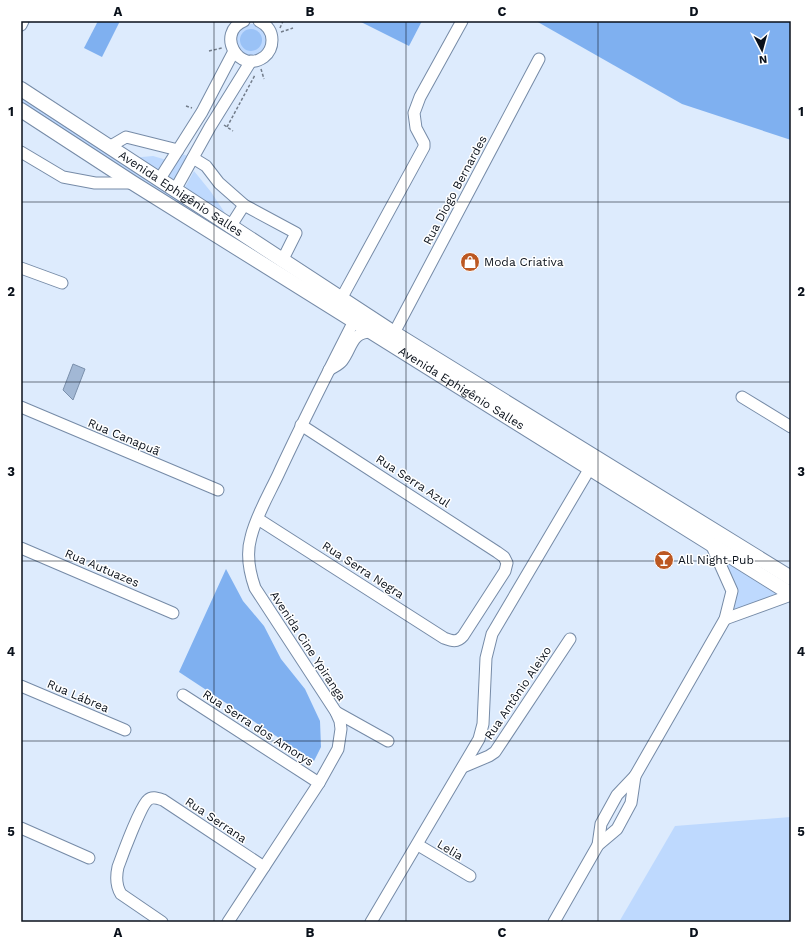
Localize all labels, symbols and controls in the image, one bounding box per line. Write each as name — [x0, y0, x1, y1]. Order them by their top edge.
text: A — [114, 4, 123, 19]
text: B — [306, 4, 315, 19]
text: C — [498, 4, 507, 19]
text: D — [689, 4, 699, 19]
north arrow — [742, 30, 782, 70]
text: N — [758, 53, 768, 66]
text: 1 — [8, 104, 14, 119]
text: 1 — [798, 104, 804, 119]
street label: Rua Diogo Bernardes — [420, 133, 490, 247]
street label: Avenida Ephigênio Salles — [116, 148, 246, 239]
shop icon: Moda Criativa — [459, 251, 481, 273]
place label: Moda Criativa — [484, 255, 564, 269]
text: 2 — [7, 284, 15, 299]
text: 2 — [797, 284, 805, 299]
street label: Avenida Ephigênio Salles — [396, 344, 527, 433]
street label: Rua Canapuã — [86, 416, 162, 459]
street label: Rua Serra Azul — [373, 452, 453, 510]
text: 3 — [7, 464, 15, 479]
text: 3 — [797, 464, 805, 479]
street label: Rua Serra Negra — [320, 538, 407, 602]
street label: Rua Autuazes — [63, 546, 141, 590]
bar icon: All Night Pub — [653, 549, 675, 571]
place label: All Night Pub — [678, 553, 754, 567]
street label: Avenida Cine Ypiranga — [267, 589, 349, 704]
text: 4 — [7, 644, 16, 659]
street label: Rua Antônio Aleixo — [482, 644, 554, 742]
text: 4 — [797, 644, 806, 659]
street label: Rua Lábrea — [45, 677, 111, 715]
street label: Rua Serra dos Amorys — [200, 687, 316, 769]
street label: Rua Serrana — [183, 794, 250, 846]
text: 5 — [7, 824, 15, 839]
text: 5 — [797, 824, 805, 839]
street label: Lelia — [435, 837, 466, 863]
text: A — [114, 925, 123, 940]
text: B — [306, 925, 315, 940]
text: C — [498, 925, 507, 940]
text: D — [689, 925, 699, 940]

